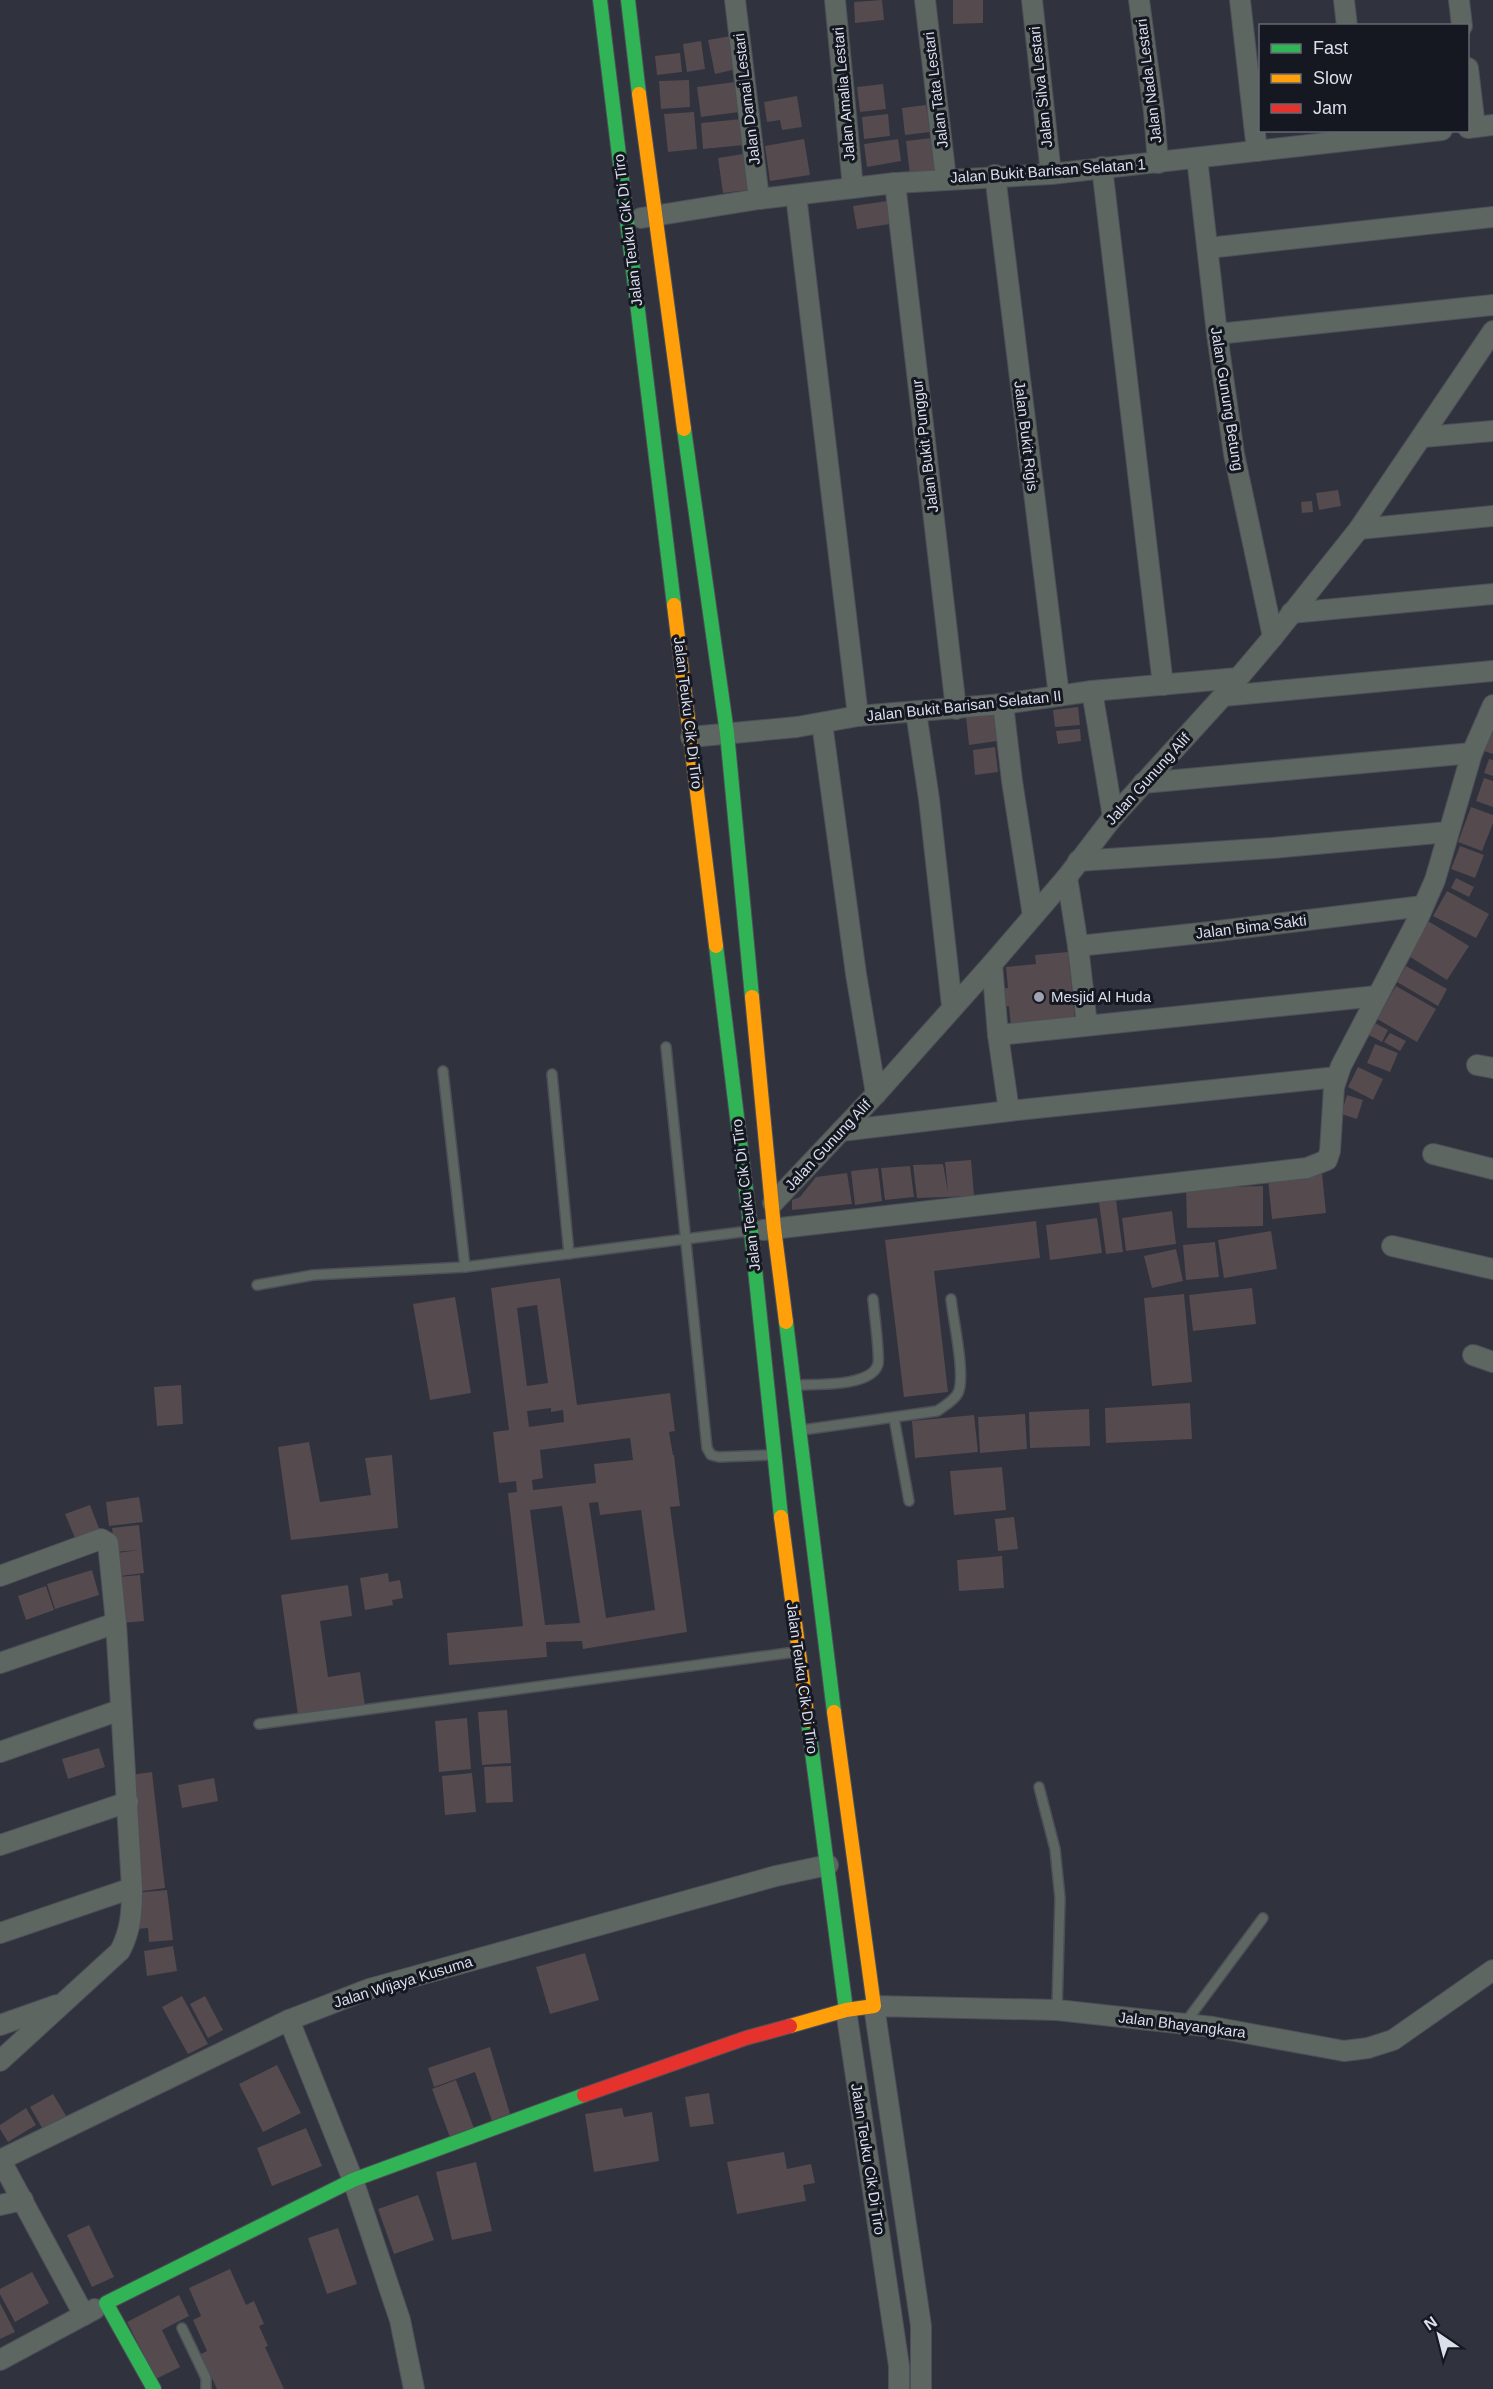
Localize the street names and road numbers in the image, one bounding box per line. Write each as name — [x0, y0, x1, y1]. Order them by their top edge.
street label: Jalan Nada Lestari — [1132, 18, 1165, 144]
street label: Jalan Amalia Lestari — [829, 26, 858, 162]
street label: Jalan Silva Lestari — [1026, 26, 1055, 148]
street label: Jalan Tata Lestari — [920, 31, 951, 149]
street label: Jalan Damai Lestari — [730, 32, 763, 166]
street label: Jalan Teuku Cik Di Tiro — [610, 153, 645, 307]
street label: Jalan Bukit Barisan Selatan 1 — [950, 155, 1146, 186]
street label: Jalan Gunung Betung — [1208, 326, 1247, 472]
street label: Jalan Bukit Punggur — [908, 378, 941, 514]
street label: Jalan Bukit Rigis — [1011, 380, 1042, 492]
street label: Jalan Teuku Cik Di Tiro — [671, 636, 706, 790]
street label: Jalan Bukit Barisan Selatan II — [866, 687, 1062, 724]
street label: Jalan Gunung Alif — [1102, 729, 1194, 828]
street label: Jalan Bima Sakti — [1194, 911, 1307, 942]
street label: Jalan Gunung Alif — [781, 1095, 875, 1193]
street label: Jalan Teuku Cik Di Tiro — [728, 1118, 763, 1272]
street label: Jalan Teuku Cik Di Tiro — [783, 1601, 822, 1755]
street label: Jalan Wijaya Kusuma — [331, 1952, 475, 2011]
street label: Jalan Bhayangkara — [1117, 2008, 1247, 2041]
street label: Jalan Teuku Cik Di Tiro — [848, 2082, 889, 2236]

